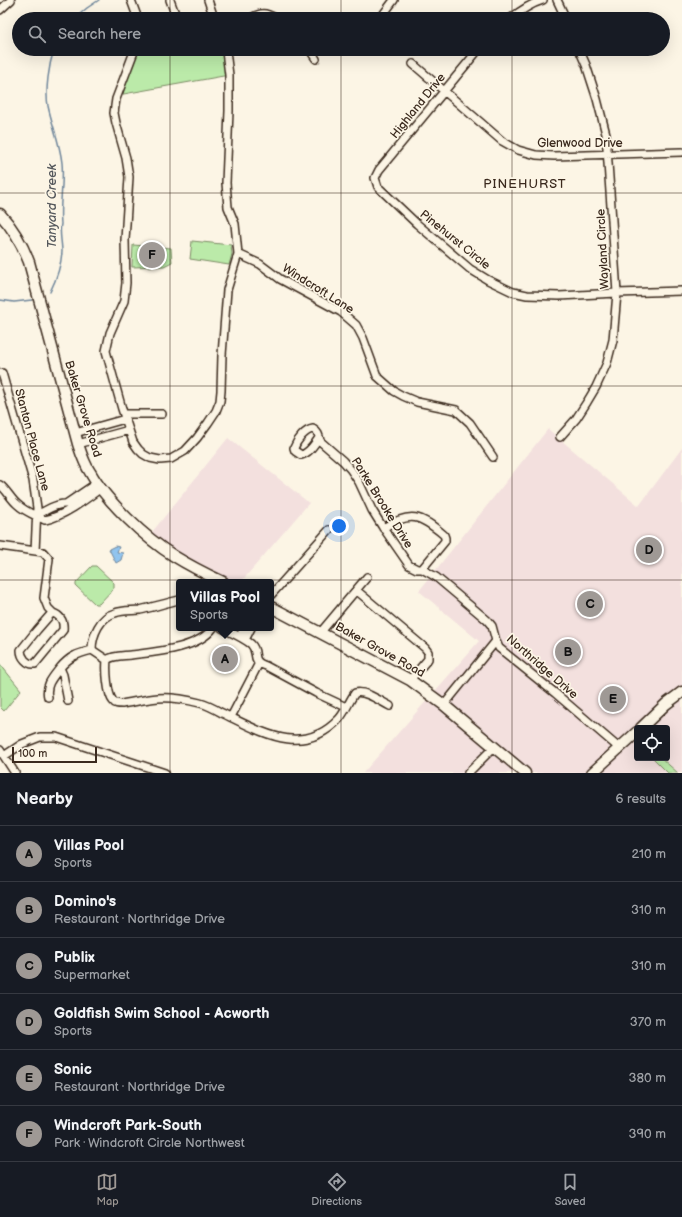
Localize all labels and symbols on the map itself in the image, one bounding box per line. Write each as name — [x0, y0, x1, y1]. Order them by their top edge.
street label: Highland Drive — [387, 70, 449, 142]
street label: Glenwood Drive — [537, 136, 623, 151]
water label: Tanyard Creek — [44, 163, 60, 248]
district label: PINEHURST — [483, 176, 567, 192]
street label: Pinehurst Circle — [417, 207, 493, 273]
street label: Wayland Circle — [593, 209, 613, 289]
pin: F — [139, 240, 165, 270]
street label: Windcroft Lane — [279, 261, 357, 317]
street label: Baker Grove Road — [61, 359, 105, 459]
street label: Stanton Place Lane — [11, 387, 53, 493]
street label: Parke Brooke Drive — [348, 455, 416, 551]
your location — [329, 516, 349, 536]
pin: D — [636, 535, 662, 565]
pin: C — [577, 589, 603, 619]
street label: Baker Grove Road — [333, 619, 428, 681]
street label: Northridge Drive — [503, 632, 581, 702]
pin: B — [555, 637, 581, 667]
pin: A — [212, 644, 238, 674]
pin: E — [600, 684, 626, 714]
scale bar — [12, 745, 97, 764]

